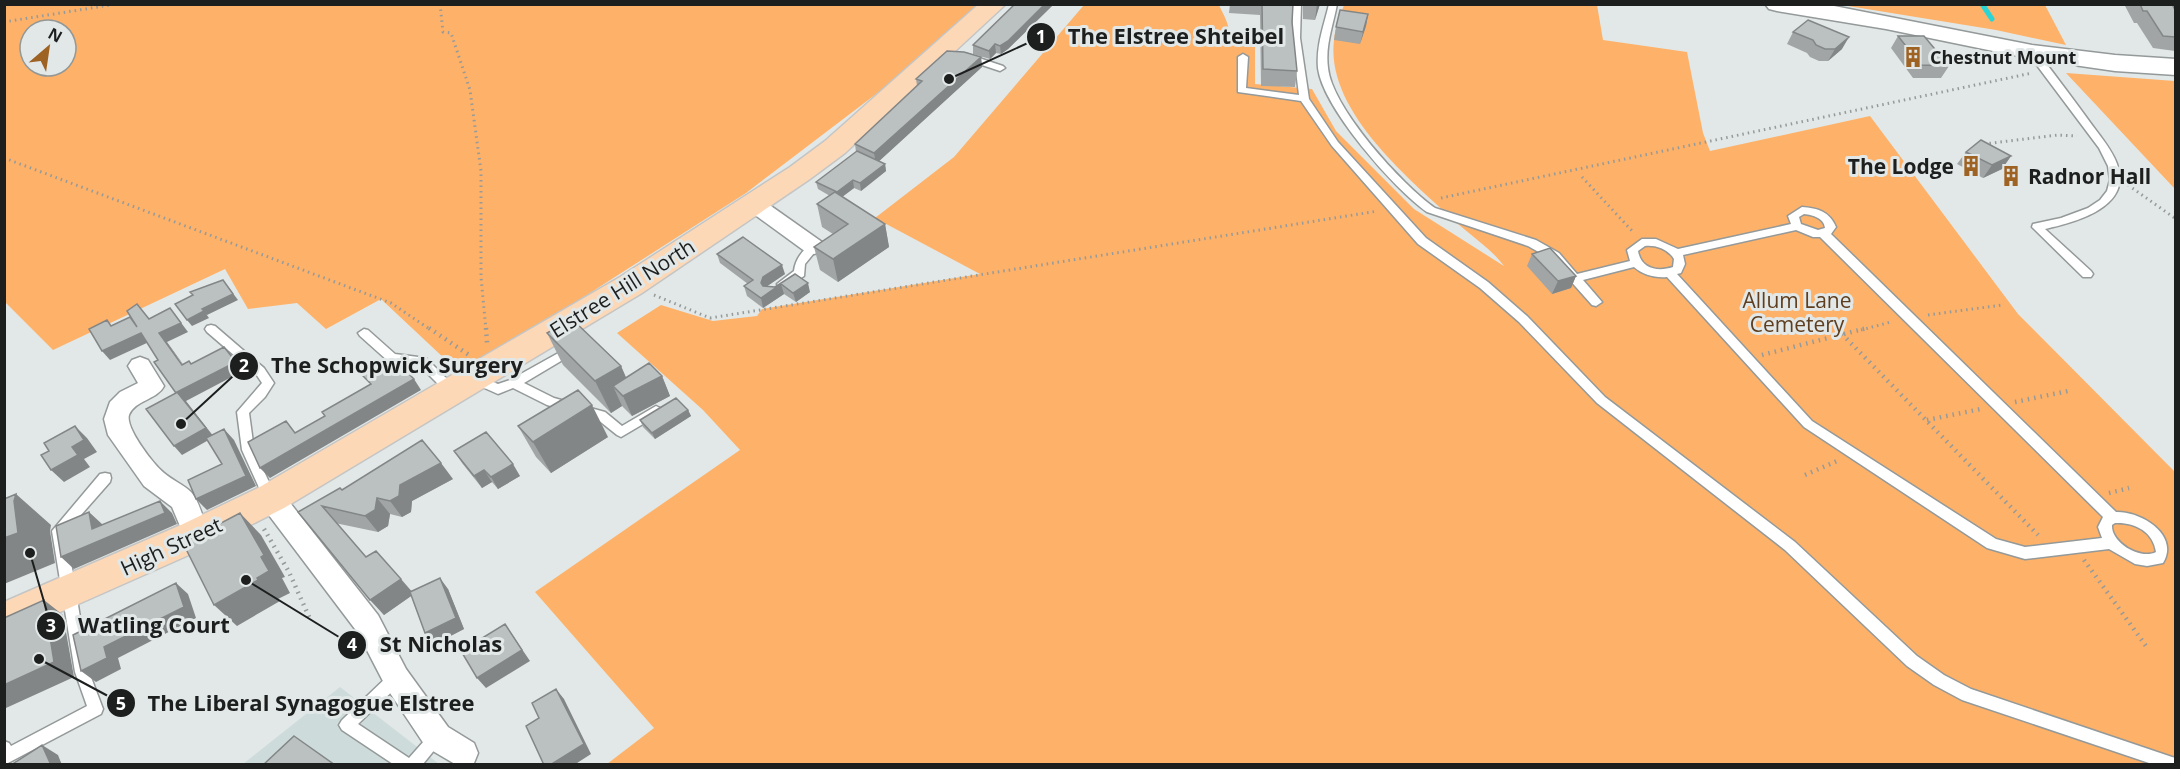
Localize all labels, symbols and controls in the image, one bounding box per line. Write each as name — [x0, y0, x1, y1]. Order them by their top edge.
callout: The Elstree Shteibel — [1026, 17, 1296, 57]
north arrow — [18, 18, 78, 78]
text: The Elstree Shteibel — [1068, 20, 1284, 50]
text: N — [44, 22, 66, 48]
text: 1 — [1036, 24, 1046, 48]
building icon: Chestnut Mount — [1901, 45, 1925, 69]
place label: Chestnut Mount — [1930, 45, 2077, 69]
place label: The Lodge — [1848, 152, 1954, 180]
building icon: The Lodge — [1959, 154, 1983, 178]
place label: Radnor Hall — [2028, 162, 2151, 190]
building icon: Radnor Hall — [1999, 164, 2023, 188]
street label: Elstree Hill North — [544, 232, 700, 344]
park label: Allum Lane Cemetery — [1743, 286, 1851, 338]
callout: The Schopwick Surgery — [229, 346, 535, 386]
text: The Schopwick Surgery — [271, 349, 524, 379]
text: 2 — [239, 353, 249, 377]
street label: High Street — [116, 510, 226, 582]
callout: Watling Court — [36, 606, 242, 646]
text: Watling Court — [78, 609, 230, 639]
text: 3 — [46, 613, 56, 637]
callout: St Nicholas — [337, 625, 514, 665]
text: St Nicholas — [380, 628, 502, 658]
text: 4 — [347, 632, 357, 656]
callout: The Liberal Synagogue Elstree — [106, 683, 487, 723]
text: The Liberal Synagogue Elstree — [147, 687, 475, 717]
text: 5 — [116, 691, 126, 715]

